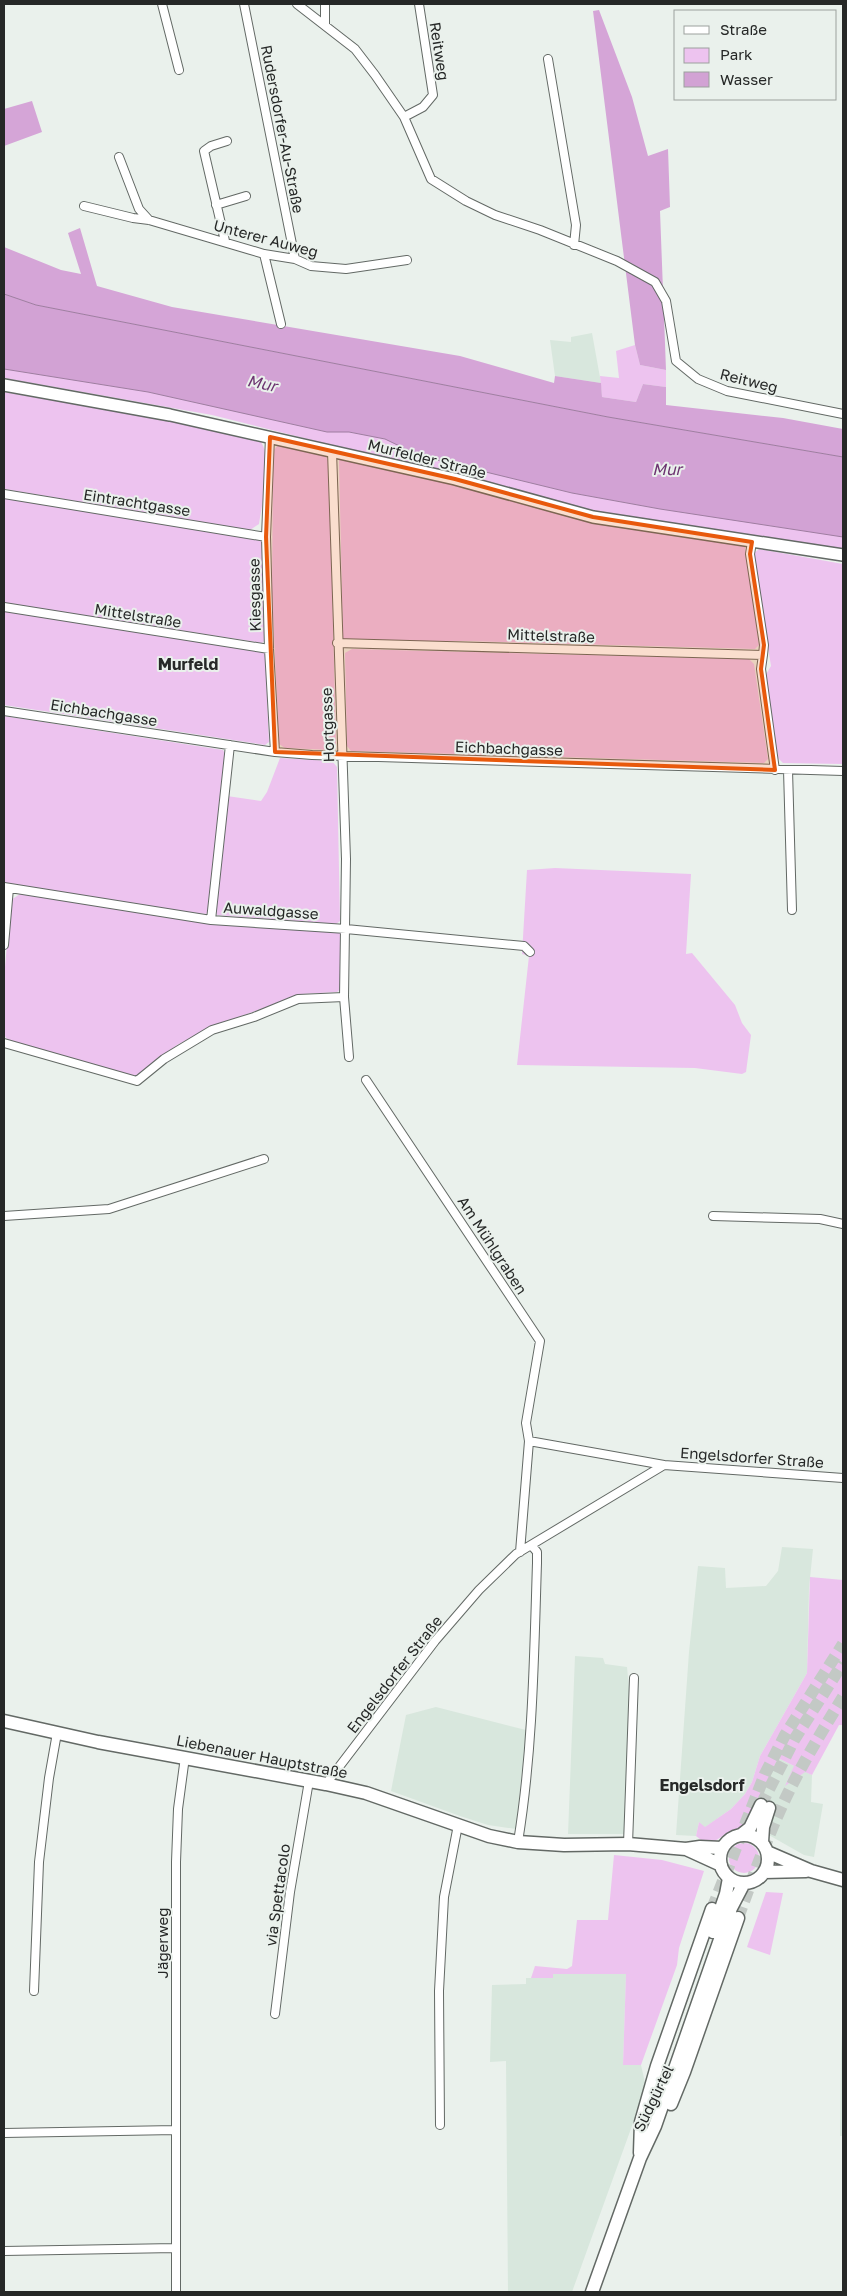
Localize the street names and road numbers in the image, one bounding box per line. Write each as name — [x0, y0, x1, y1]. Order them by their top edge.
street label: Reitweg — [427, 21, 453, 81]
street label: Rudersdorfer-Au-Straße — [258, 43, 308, 215]
street label: Unterer Auweg — [212, 215, 320, 261]
street label: Reitweg — [718, 364, 780, 396]
street label: Murfelder Straße — [366, 435, 488, 481]
street label: Eintrachtgasse — [82, 485, 192, 519]
street label: Kiesgasse — [244, 558, 264, 632]
street label: Mittelstraße — [93, 599, 183, 631]
street label: Mittelstraße — [507, 624, 595, 646]
street label: Hortgasse — [317, 687, 337, 763]
street label: Eichbachgasse — [49, 695, 159, 729]
street label: Eichbachgasse — [455, 737, 564, 759]
street label: Auwaldgasse — [223, 898, 319, 922]
street label: Am Mühlgraben — [455, 1193, 531, 1297]
street label: Engelsdorfer Straße — [680, 1443, 825, 1471]
street label: Engelsdorfer Straße — [343, 1612, 446, 1736]
street label: Liebenauer Hauptstraße — [175, 1731, 349, 1781]
street label: via Spettacolo — [261, 1843, 293, 1947]
street label: Jägerweg — [153, 1908, 171, 1978]
street label: Südgürtel — [629, 2062, 677, 2134]

